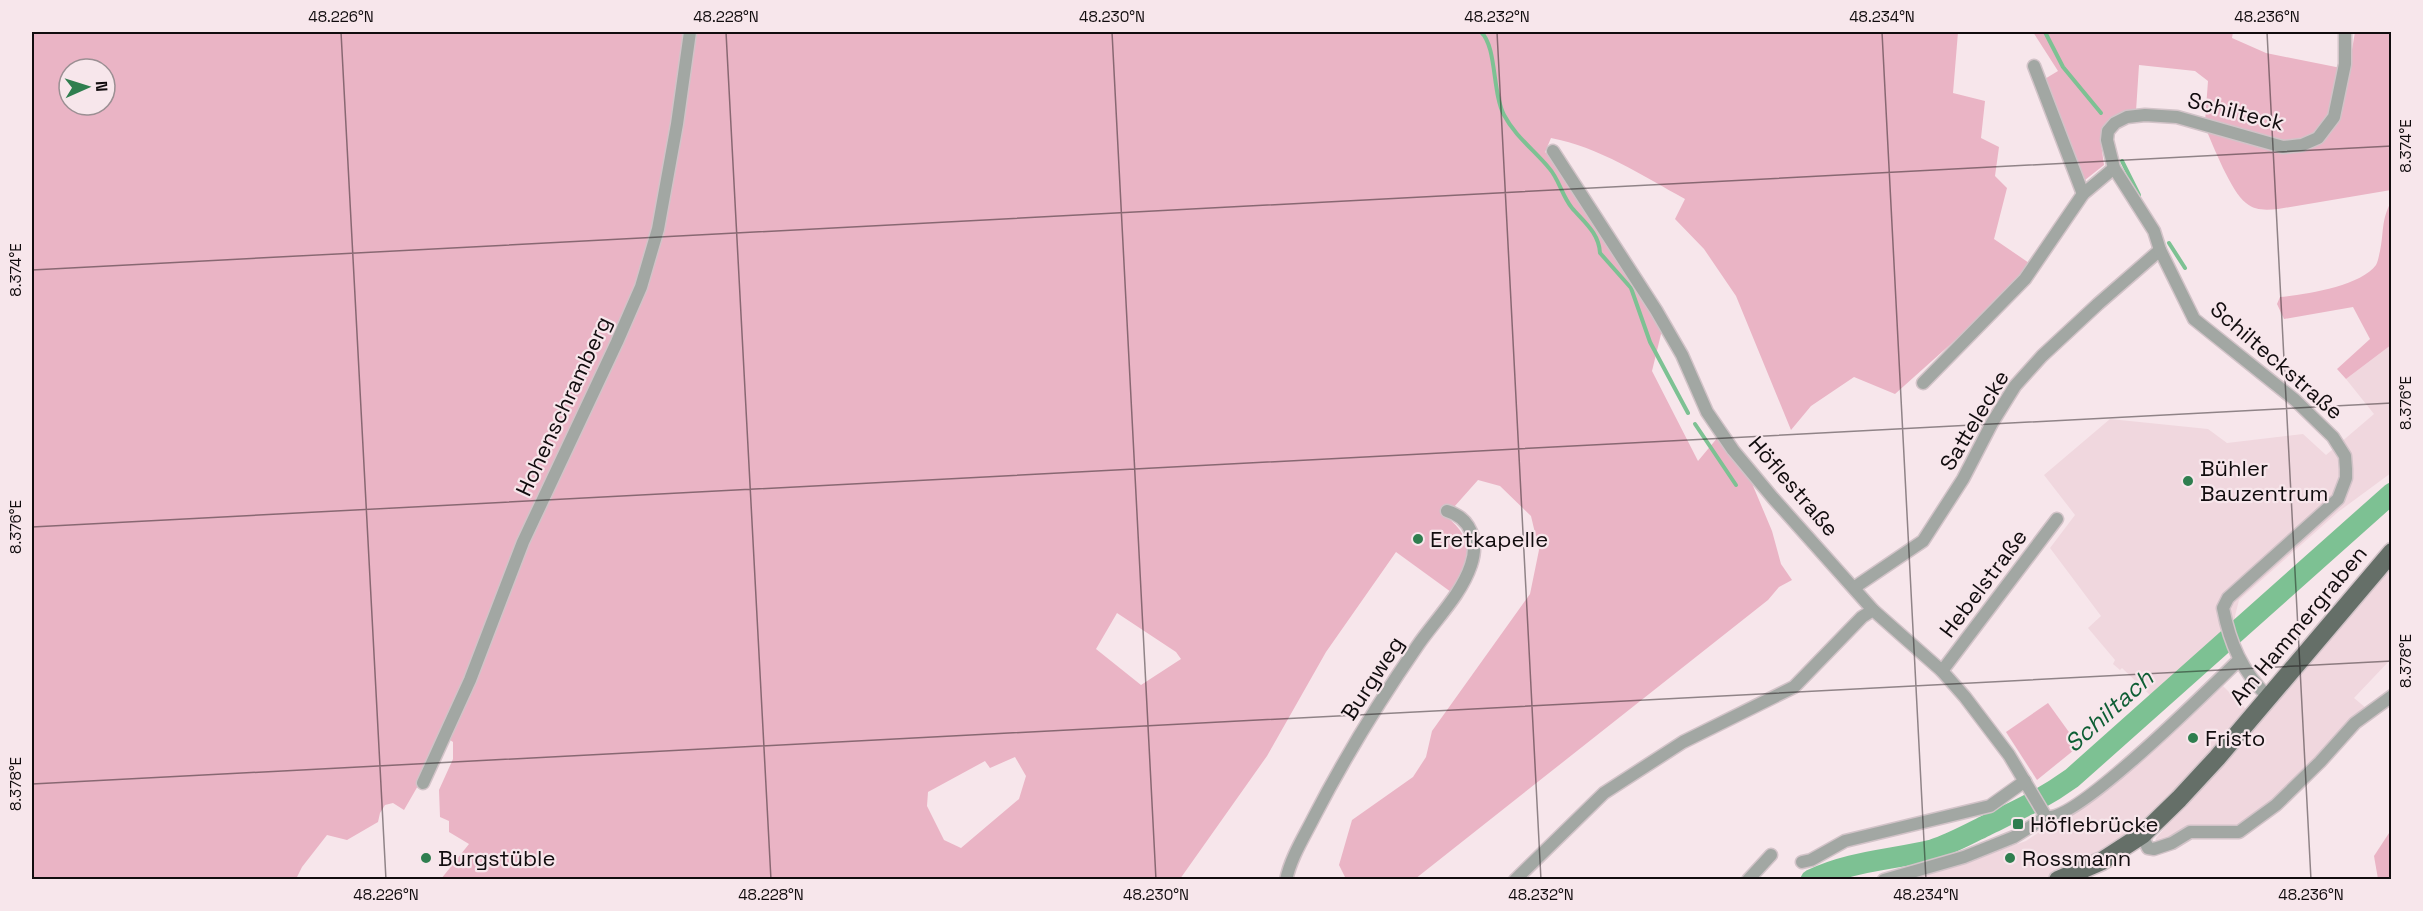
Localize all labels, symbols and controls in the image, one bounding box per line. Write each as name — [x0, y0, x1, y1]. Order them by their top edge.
text: 48.226°N — [308, 7, 374, 26]
text: 48.228°N — [693, 7, 759, 26]
text: 48.230°N — [1079, 7, 1145, 26]
text: 48.232°N — [1464, 7, 1530, 26]
text: 48.234°N — [1849, 7, 1915, 26]
text: 48.236°N — [2234, 7, 2300, 26]
north arrow — [57, 57, 117, 117]
text: N — [91, 80, 112, 92]
street label: Schilteck — [2185, 85, 2287, 137]
text: 8.374°E — [2396, 119, 2415, 173]
text: 8.374°E — [6, 243, 25, 297]
street label: Schilteckstraße — [2205, 295, 2349, 425]
street label: Hohenschramberg — [509, 312, 617, 500]
street label: Sattelecke — [1933, 365, 2015, 475]
text: 8.376°E — [2396, 376, 2415, 430]
street label: Höflestraße — [1743, 430, 1845, 542]
place label: Bühler Bauzentrum — [2200, 454, 2328, 507]
marker: Bühler Bauzentrum — [2181, 474, 2195, 488]
text: 8.376°E — [6, 500, 25, 554]
street label: Hebelstraße — [1933, 523, 2033, 643]
place label: Eretkapelle — [1430, 525, 1548, 553]
marker: Eretkapelle — [1411, 532, 1425, 546]
street label: Am Hammergraben — [2223, 540, 2373, 710]
street label: Burgweg — [1334, 631, 1410, 725]
text: 8.378°E — [2396, 634, 2415, 688]
water label: Schiltach — [2058, 662, 2161, 759]
place label: Fristo — [2205, 724, 2265, 752]
marker: Fristo — [2186, 731, 2200, 745]
text: 8.378°E — [6, 757, 25, 811]
place label: Höflebrücke — [2030, 810, 2159, 838]
marker: Höflebrücke — [2011, 817, 2025, 831]
place label: Burgstüble — [438, 844, 556, 872]
place label: Rossmann — [2022, 844, 2131, 872]
marker: Burgstüble — [419, 851, 433, 865]
marker: Rossmann — [2003, 851, 2017, 865]
text: 48.226°N — [353, 885, 419, 904]
text: 48.228°N — [738, 885, 804, 904]
text: 48.230°N — [1123, 885, 1189, 904]
text: 48.232°N — [1508, 885, 1574, 904]
text: 48.234°N — [1893, 885, 1959, 904]
text: 48.236°N — [2278, 885, 2344, 904]

